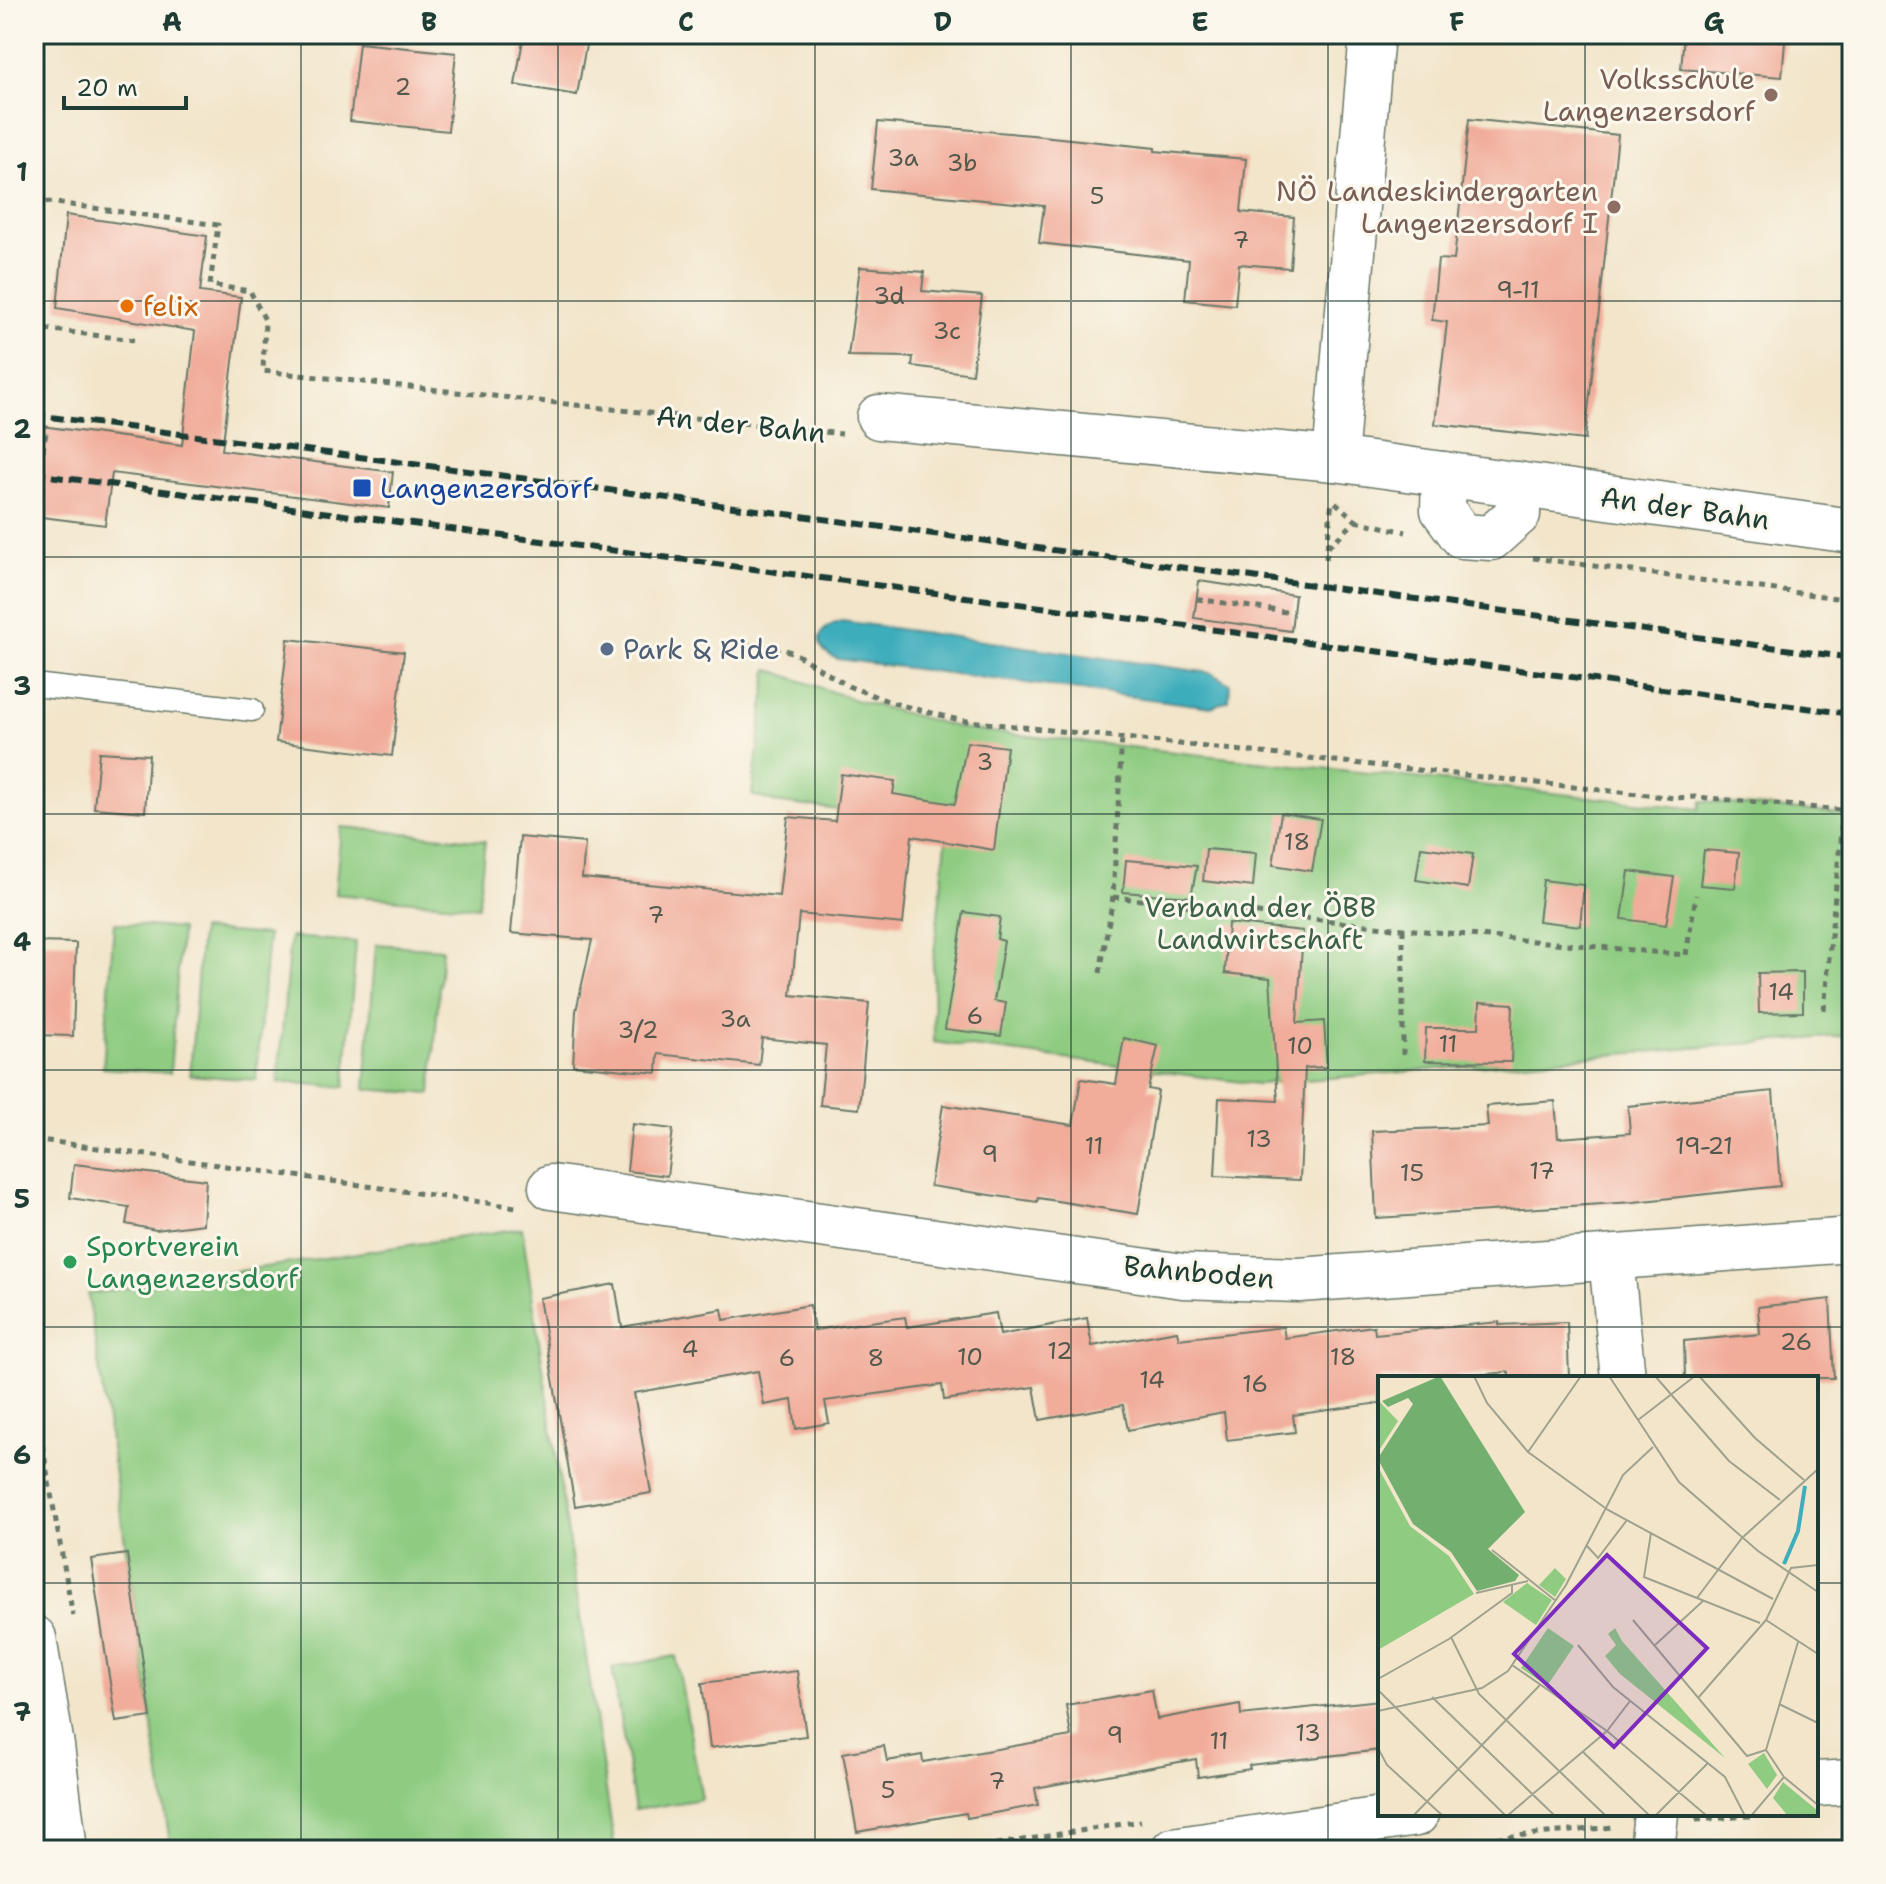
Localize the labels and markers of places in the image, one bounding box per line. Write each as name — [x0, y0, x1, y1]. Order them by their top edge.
place label: Volksschule Langenzersdorf — [1543, 60, 1756, 130]
marker: Volksschule Langenzersdorf — [1762, 86, 1780, 104]
place label: NÖ Landeskindergarten Langenzersdorf I — [1276, 172, 1598, 242]
marker: NÖ Landeskindergarten Langenzersdorf I — [1605, 198, 1623, 216]
place label: felix — [143, 287, 198, 325]
marker: felix — [118, 297, 136, 315]
place label: Langenzersdorf — [380, 469, 593, 507]
marker: Langenzersdorf — [351, 477, 373, 499]
place label: Park & Ride — [623, 630, 780, 668]
marker: Park & Ride — [598, 640, 616, 658]
place label: Sportverein Langenzersdorf — [86, 1227, 299, 1297]
marker: Sportverein Langenzersdorf — [61, 1253, 79, 1271]

